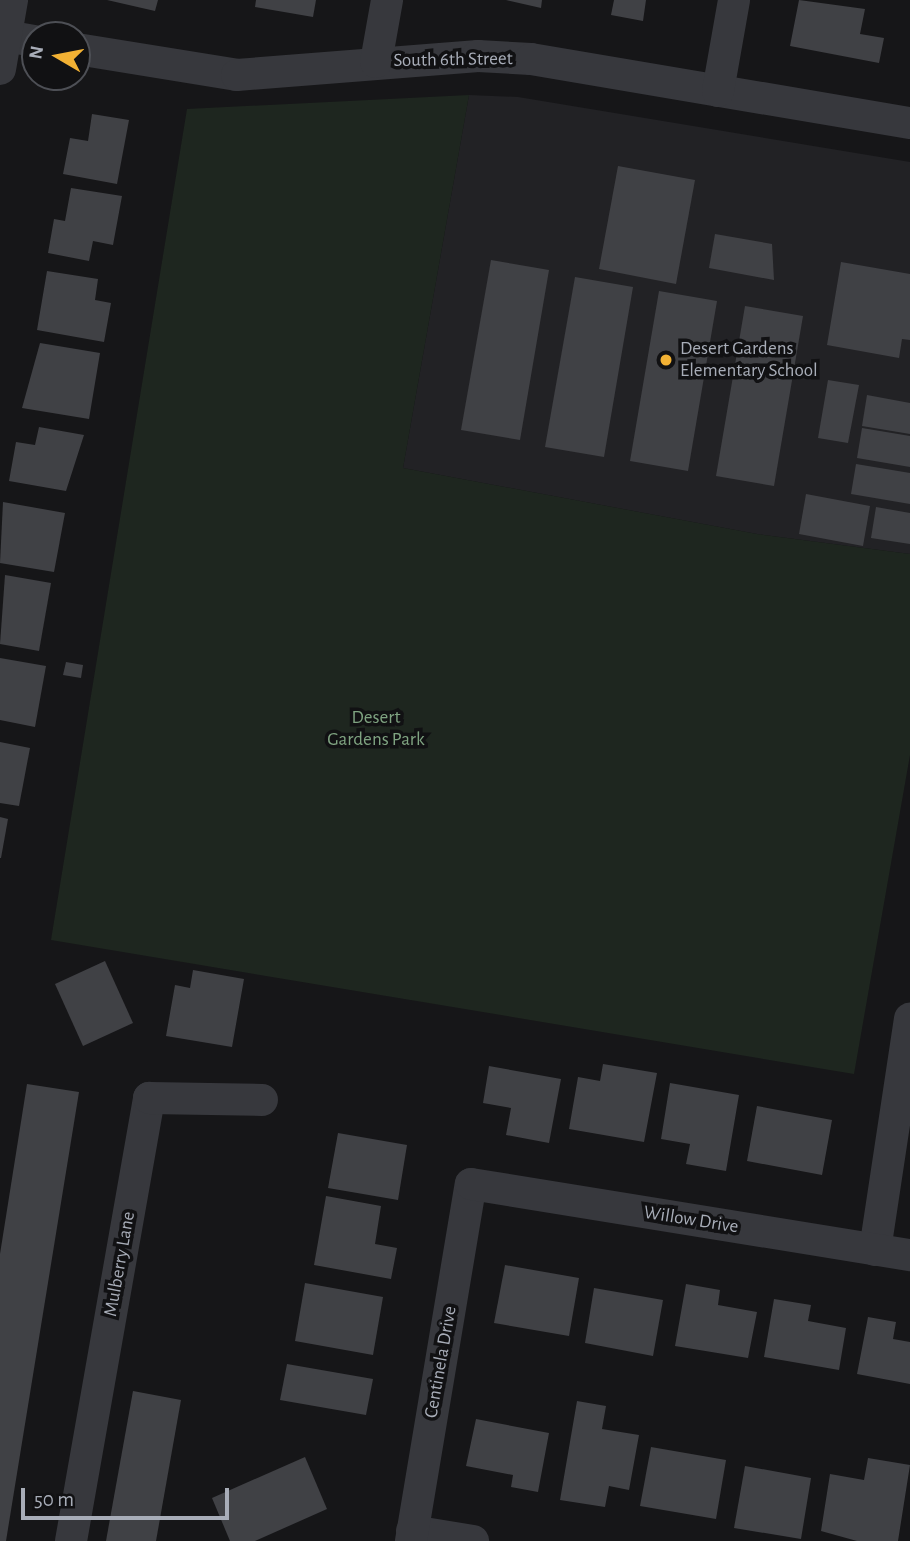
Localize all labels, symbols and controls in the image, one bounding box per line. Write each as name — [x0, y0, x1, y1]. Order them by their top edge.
north arrow — [21, 21, 91, 91]
text: N — [26, 44, 47, 61]
street label: South 6th Street — [393, 48, 513, 72]
place label: Desert Gardens Elementary School — [680, 338, 818, 382]
marker: Desert Gardens Elementary School — [658, 352, 674, 368]
park label: Desert Gardens Park — [327, 707, 425, 751]
street label: Willow Drive — [642, 1201, 740, 1239]
street label: Mulberry Lane — [100, 1210, 140, 1318]
street label: Centinela Drive — [420, 1304, 462, 1420]
scale bar — [24, 1474, 233, 1518]
text: 50 m — [34, 1489, 74, 1510]

